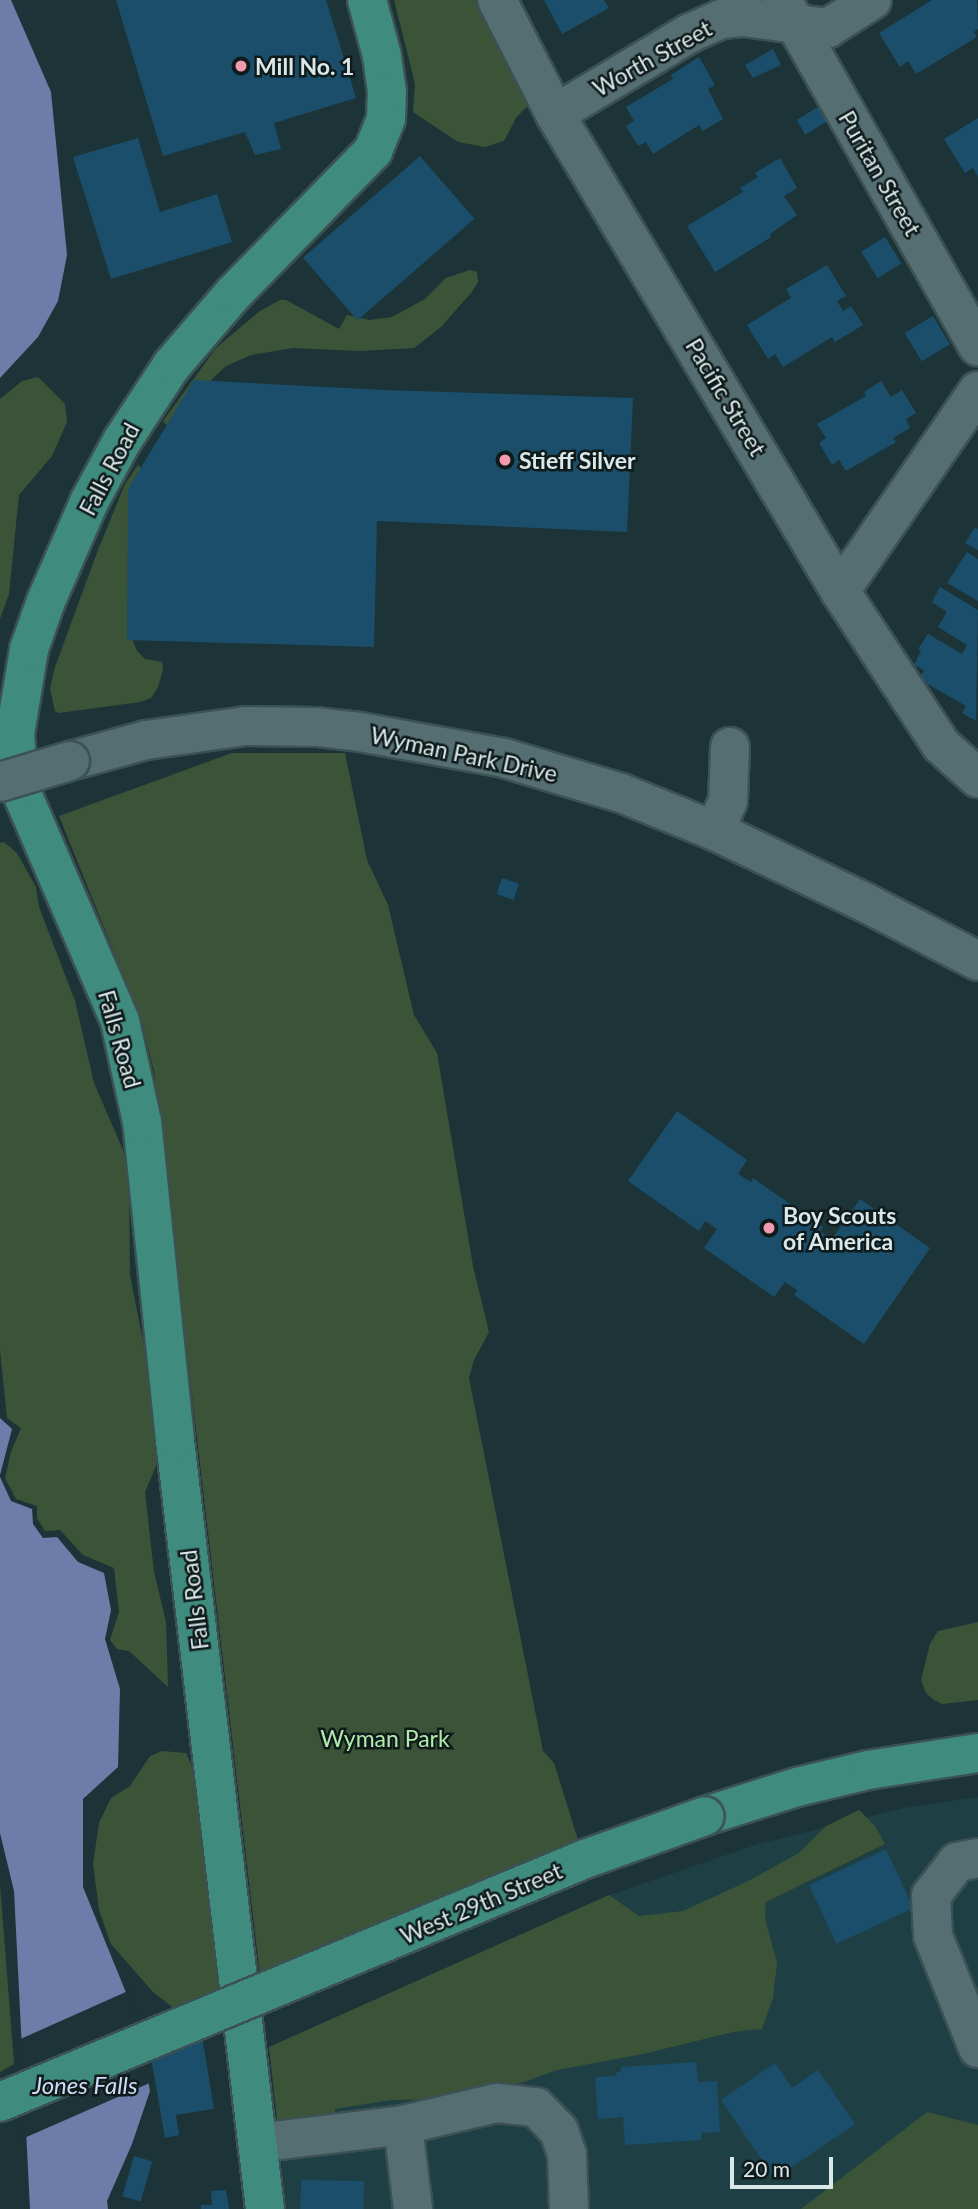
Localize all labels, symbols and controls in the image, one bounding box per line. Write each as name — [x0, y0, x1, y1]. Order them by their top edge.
street label: Worth Street — [588, 14, 716, 102]
place label: Mill No. 1 — [255, 52, 354, 80]
marker: Mill No. 1 — [233, 58, 249, 74]
street label: Puritan Street — [833, 106, 927, 240]
street label: Pacific Street — [680, 333, 772, 461]
street label: Falls Road — [73, 418, 145, 520]
place label: Stieff Silver — [519, 446, 636, 474]
marker: Stieff Silver — [497, 452, 513, 468]
street label: Wyman Park Drive — [368, 721, 560, 787]
street label: Falls Road — [93, 987, 147, 1091]
place label: Boy Scouts of America — [783, 1201, 897, 1255]
marker: Boy Scouts of America — [761, 1220, 777, 1236]
street label: Falls Road — [174, 1548, 214, 1652]
park label: Wyman Park — [320, 1724, 450, 1752]
street label: West 29th Street — [396, 1857, 566, 1949]
water label: Jones Falls — [32, 2071, 138, 2099]
scale bar — [733, 2142, 836, 2186]
text: 20 m — [743, 2156, 790, 2181]

